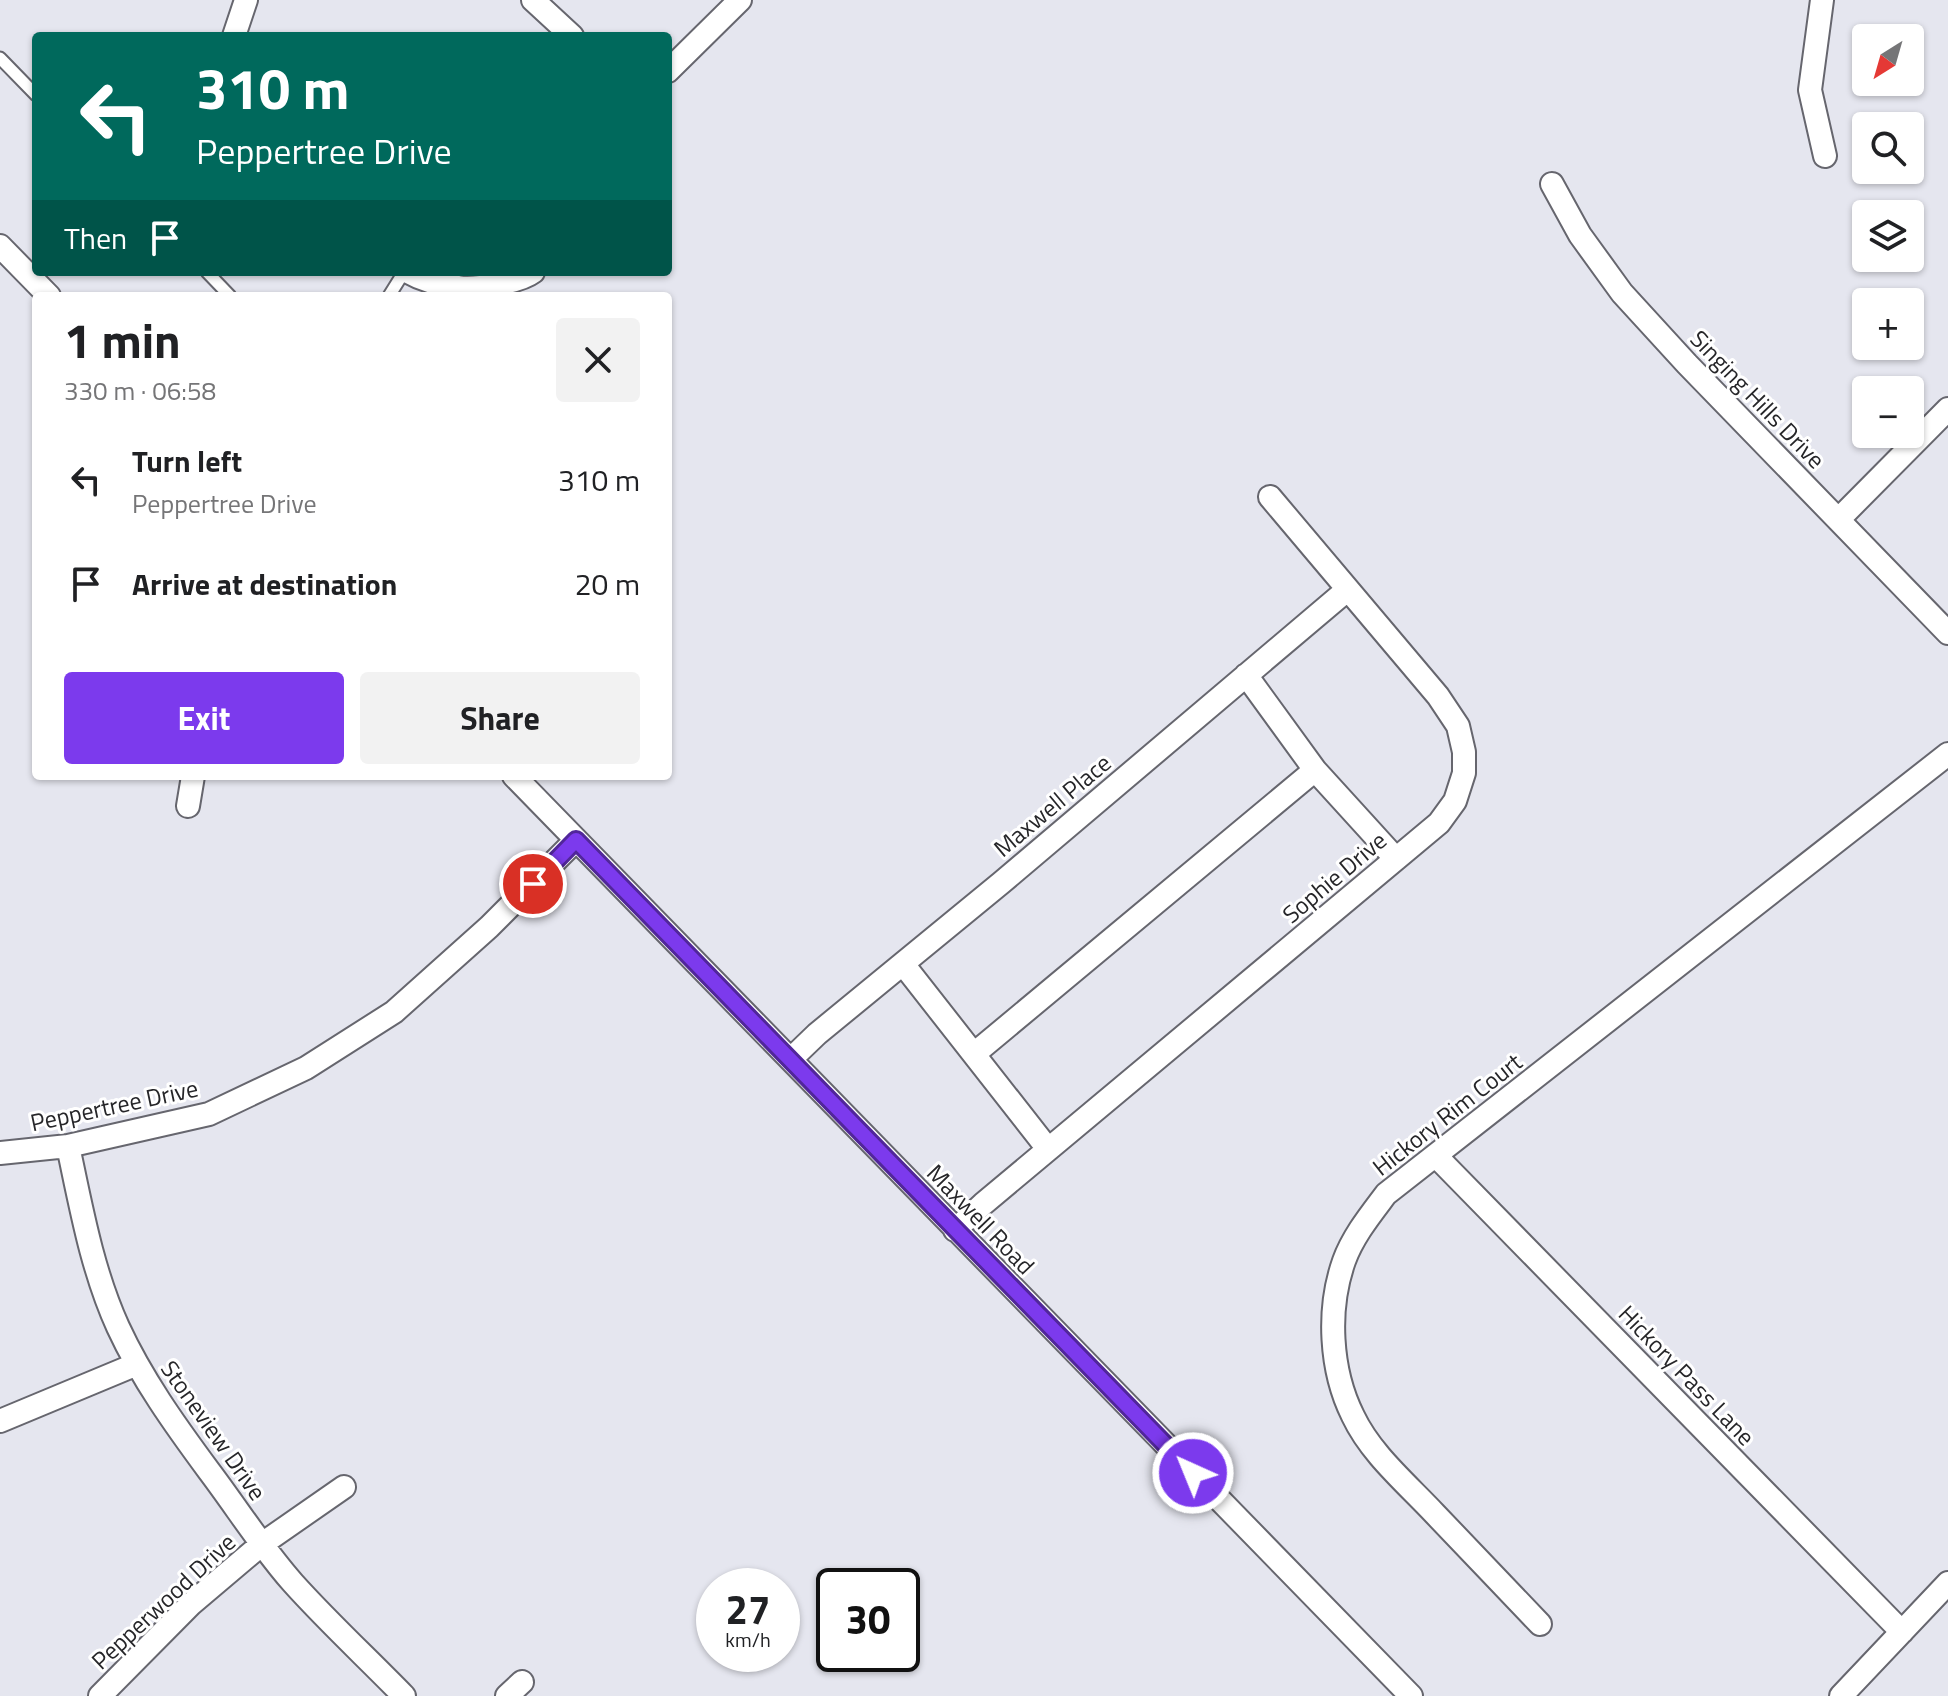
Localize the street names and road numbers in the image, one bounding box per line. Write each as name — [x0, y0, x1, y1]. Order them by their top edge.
street label: Singing Hills Drive — [1682, 321, 1834, 477]
street label: Maxwell Place — [985, 745, 1119, 865]
street label: Sophie Drive — [1274, 823, 1394, 931]
street label: Hickory Rim Court — [1364, 1044, 1530, 1184]
street label: Peppertree Drive — [27, 1070, 201, 1140]
street label: Maxwell Road — [919, 1156, 1043, 1282]
street label: Hickory Pass Lane — [1610, 1297, 1764, 1453]
street label: Stoneview Drive — [152, 1353, 276, 1507]
street label: Pepperwood Drive — [83, 1524, 243, 1678]

